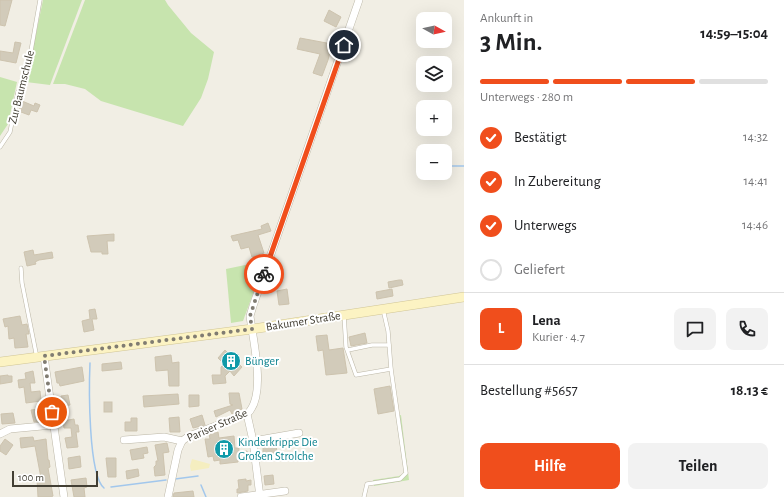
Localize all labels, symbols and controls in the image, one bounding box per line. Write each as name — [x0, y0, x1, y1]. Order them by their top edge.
north arrow — [416, 12, 452, 48]
map controls — [416, 12, 452, 180]
text: Ankunft in — [480, 12, 533, 25]
text: 14:59–15:04 — [700, 26, 768, 41]
pin — [327, 28, 361, 62]
text: 3 Min. — [480, 29, 542, 55]
icon: home — [333, 34, 355, 56]
street label: Zur Baumschule — [6, 49, 36, 125]
button: layers — [416, 56, 452, 92]
text: Unterwegs · 280 m — [480, 91, 573, 104]
button: + — [416, 100, 452, 136]
icon: check — [480, 127, 502, 149]
text: Bestätigt — [514, 130, 567, 145]
text: 14:32 — [743, 131, 768, 144]
button: − — [416, 144, 452, 180]
icon: check — [480, 171, 502, 193]
text: In Zubereitung — [514, 174, 601, 189]
text: 14:41 — [744, 175, 768, 188]
icon: check — [480, 215, 502, 237]
text: Unterwegs — [514, 218, 577, 233]
text: 14:46 — [742, 219, 768, 232]
courier — [244, 254, 284, 294]
text: Geliefert — [514, 262, 565, 277]
icon: bike — [253, 263, 275, 285]
button: chat — [674, 308, 716, 350]
button: phone — [726, 308, 768, 350]
street label: Bakumer Straße — [265, 309, 341, 333]
text: Lena — [532, 313, 561, 328]
text: L — [498, 321, 504, 336]
text: Kurier · 4.7 — [532, 331, 585, 344]
building icon: Bünger — [220, 350, 242, 372]
place label: Bünger — [245, 355, 279, 367]
text: Bestellung #5657 — [480, 383, 578, 398]
text: 18.13 € — [731, 383, 768, 398]
pin — [35, 395, 69, 429]
icon: bag — [41, 401, 63, 423]
street label: Pariser Straße — [185, 406, 249, 444]
place label: Kinderkrippe Die Großen Strolche — [238, 436, 317, 462]
building icon: Kinderkrippe Die Großen Strolche — [213, 438, 235, 460]
button: Hilfe — [480, 443, 620, 489]
button: Teilen — [628, 443, 768, 489]
scale bar — [12, 469, 98, 488]
text: 100 m — [18, 472, 44, 483]

